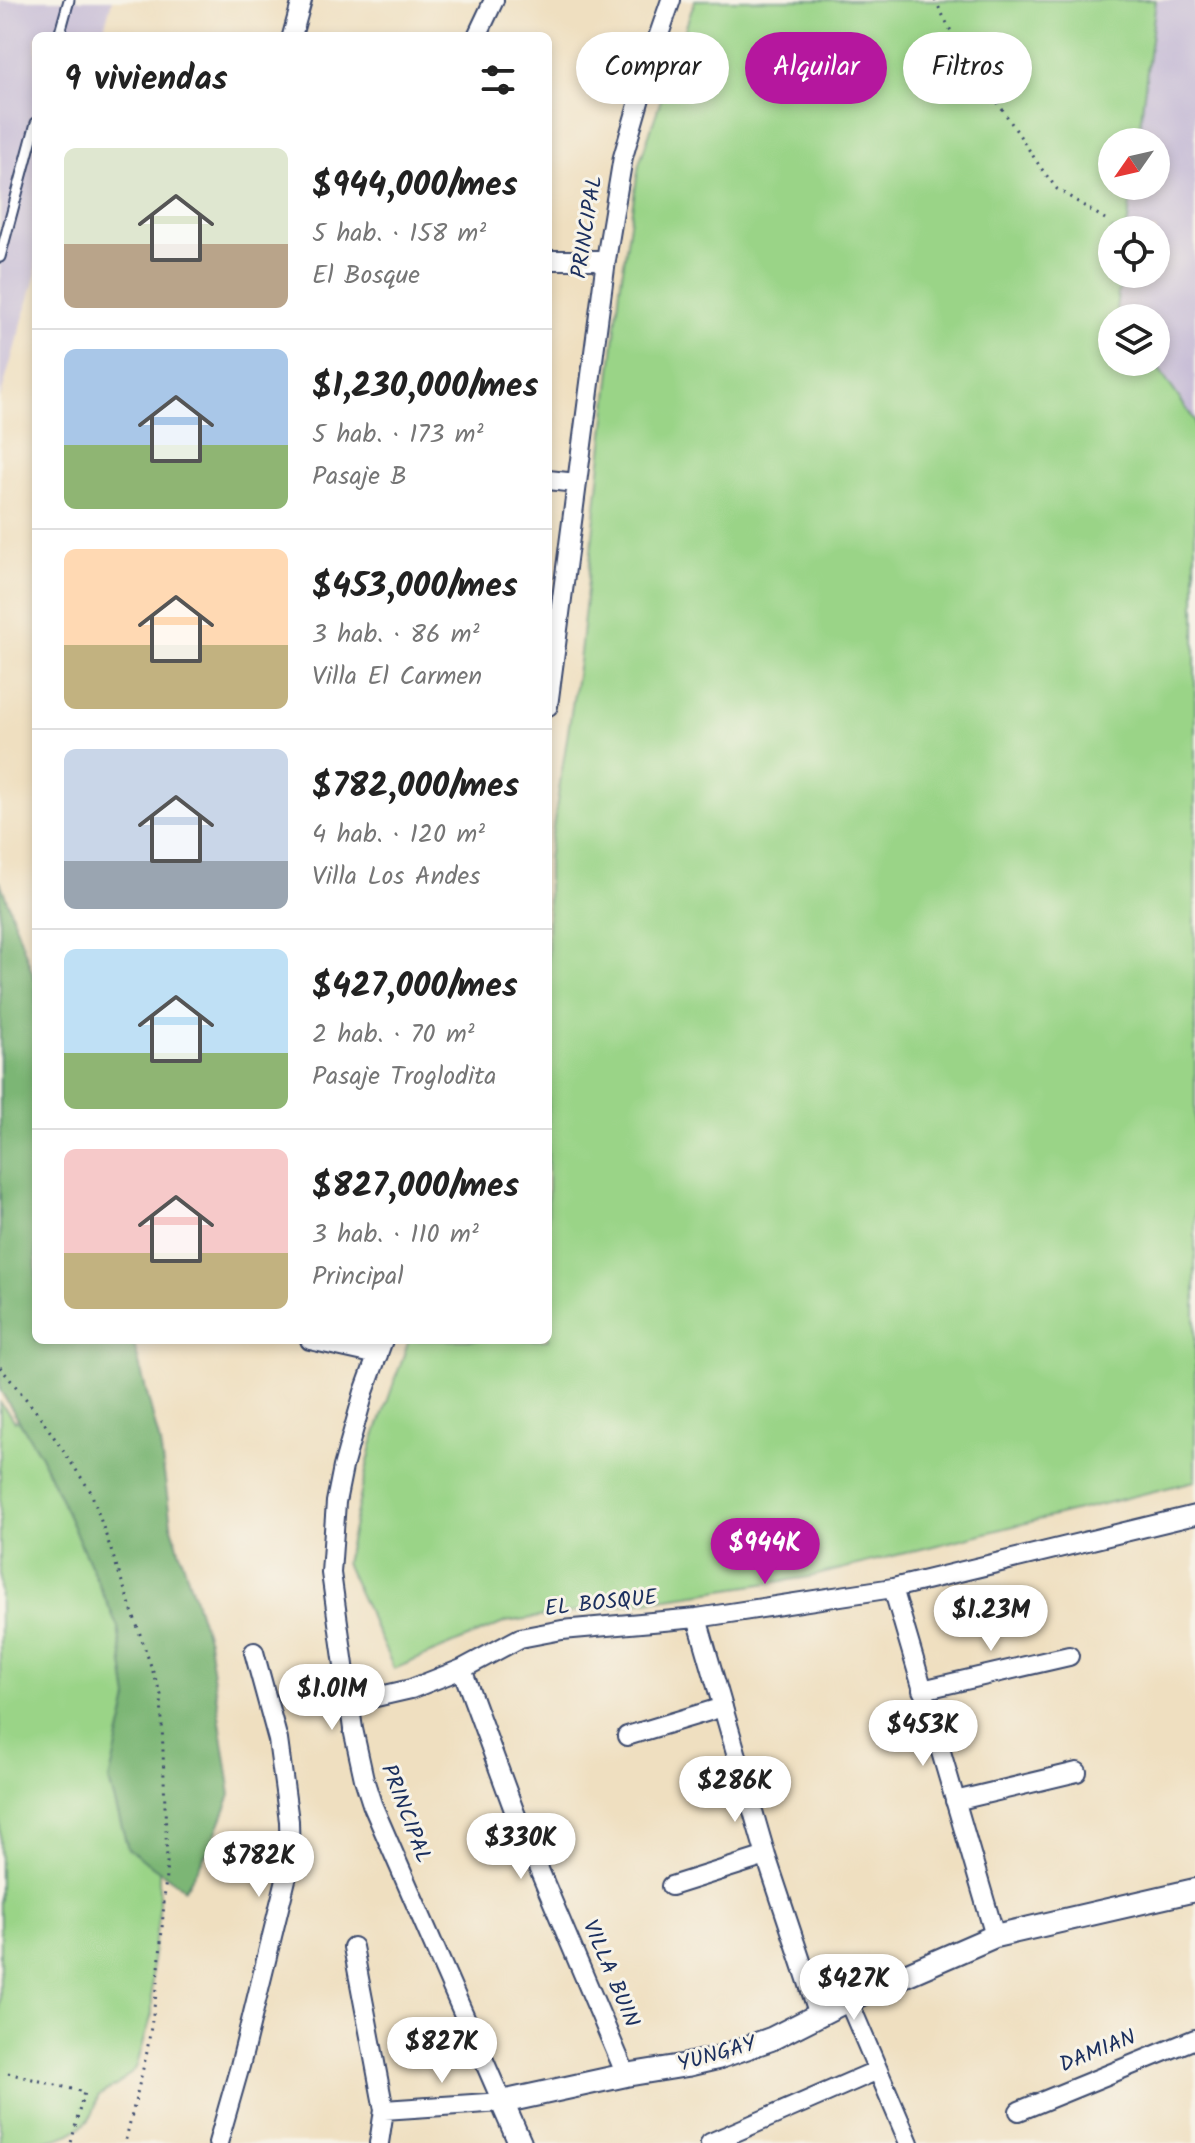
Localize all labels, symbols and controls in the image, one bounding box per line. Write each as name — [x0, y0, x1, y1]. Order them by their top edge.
chip: Comprar — [576, 32, 729, 104]
chip: Alquilar — [745, 32, 887, 104]
chip: Filtros — [903, 32, 1032, 104]
text: 9 viviendas — [64, 53, 228, 107]
icon: filters — [476, 58, 520, 102]
north arrow — [1098, 128, 1170, 200]
map controls — [1098, 128, 1170, 376]
text: $944,000/mes — [312, 159, 518, 213]
street label: PRINCIPAL — [563, 173, 613, 281]
icon: home — [128, 180, 224, 276]
text: 5 hab. · 158 m² — [312, 213, 486, 255]
button: locate — [1098, 216, 1170, 288]
text: El Bosque — [312, 255, 420, 297]
button: layers — [1098, 304, 1170, 376]
text: $1,230,000/mes — [312, 360, 538, 414]
icon: home — [128, 381, 224, 477]
text: 5 hab. · 173 m² — [312, 414, 483, 456]
text: Pasaje B — [312, 456, 407, 498]
text: $453,000/mes — [312, 560, 518, 614]
icon: home — [128, 581, 224, 677]
text: 3 hab. · 86 m² — [312, 614, 479, 656]
text: Villa El Carmen — [312, 656, 482, 698]
text: $782,000/mes — [312, 760, 519, 814]
icon: home — [128, 781, 224, 877]
text: 4 hab. · 120 m² — [312, 814, 485, 856]
text: Villa Los Andes — [312, 856, 480, 898]
text: $427,000/mes — [312, 960, 518, 1014]
icon: home — [128, 981, 224, 1077]
text: 2 hab. · 70 m² — [312, 1014, 475, 1056]
text: Pasaje Troglodita — [312, 1056, 497, 1098]
text: $827,000/mes — [312, 1160, 519, 1214]
icon: home — [128, 1181, 224, 1277]
text: 3 hab. · 110 m² — [312, 1214, 479, 1256]
text: Principal — [312, 1256, 404, 1298]
pin: $944K — [709, 1518, 821, 1586]
text: $944K — [729, 1523, 801, 1565]
street label: EL BOSQUE — [543, 1581, 660, 1627]
pin: $1.23M — [926, 1585, 1056, 1653]
text: $1.23M — [952, 1590, 1030, 1632]
pin: $1.01M — [267, 1664, 397, 1732]
text: $1.01M — [297, 1669, 367, 1711]
pin: $453K — [867, 1700, 979, 1768]
text: $453K — [887, 1705, 959, 1747]
pin: $286K — [679, 1756, 791, 1824]
street label: PRINCIPAL — [370, 1759, 440, 1869]
text: $286K — [697, 1761, 773, 1803]
pin: $330K — [465, 1813, 577, 1881]
text: $330K — [485, 1818, 557, 1860]
pin: $782K — [203, 1831, 315, 1899]
text: $782K — [222, 1836, 296, 1878]
street label: VILLA BUIN — [572, 1915, 648, 2033]
pin: $427K — [798, 1954, 910, 2022]
text: $427K — [818, 1959, 890, 2001]
pin: $827K — [386, 2017, 498, 2085]
street label: DAMIAN — [1054, 2021, 1142, 2083]
text: $827K — [405, 2022, 479, 2064]
street label: YUNGAY — [674, 2027, 762, 2083]

